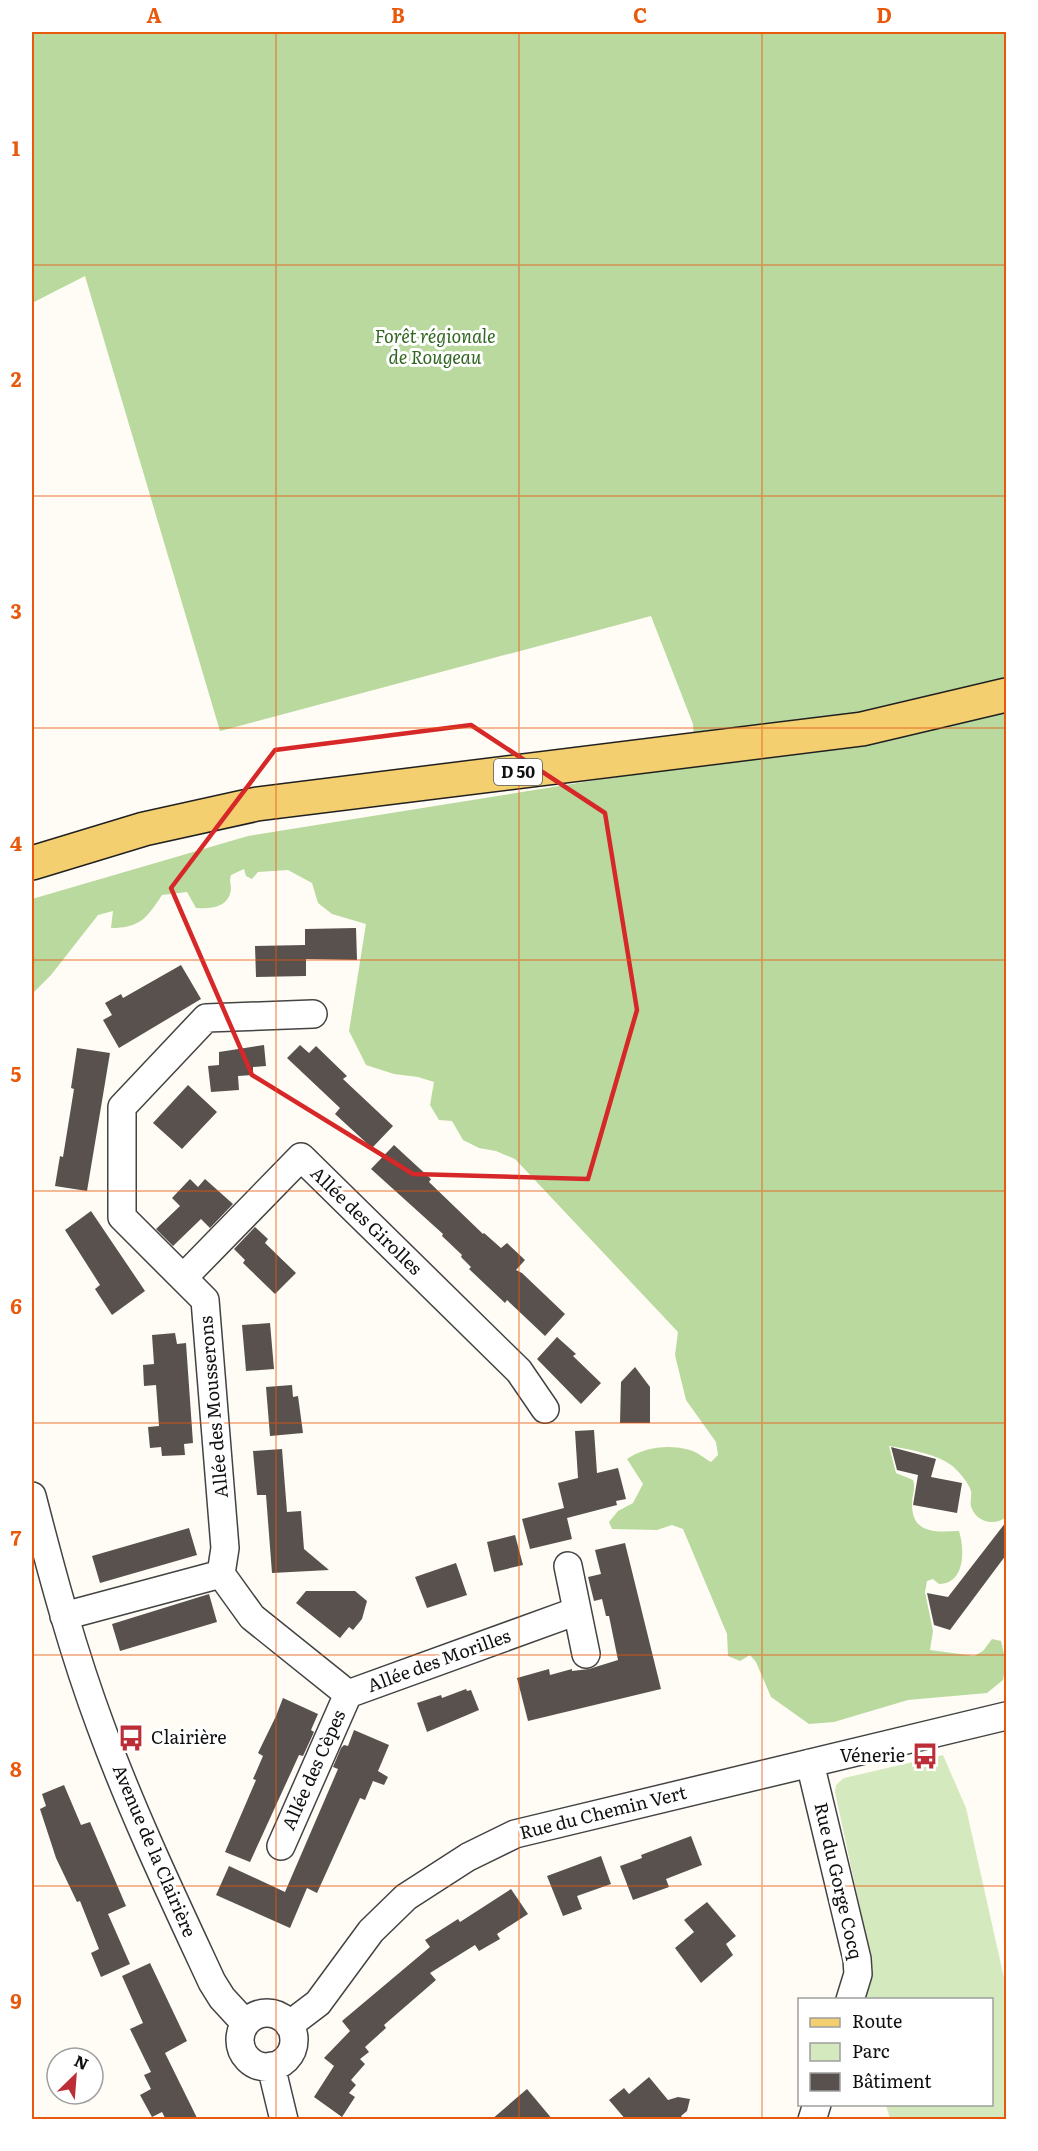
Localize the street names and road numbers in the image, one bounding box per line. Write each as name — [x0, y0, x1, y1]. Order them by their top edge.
road number: D 50 — [494, 759, 542, 785]
street label: Allée des Girolles — [305, 1159, 429, 1280]
street label: Allée des Mousserons — [191, 1315, 234, 1499]
street label: Allée des Morilles — [363, 1621, 514, 1698]
street label: Allée des Cèpes — [274, 1705, 351, 1834]
street label: Avenue de la Clairière — [107, 1760, 204, 1941]
street label: Rue du Chemin Vert — [516, 1778, 690, 1845]
street label: Rue du Gorge Cocq — [808, 1800, 871, 1962]

